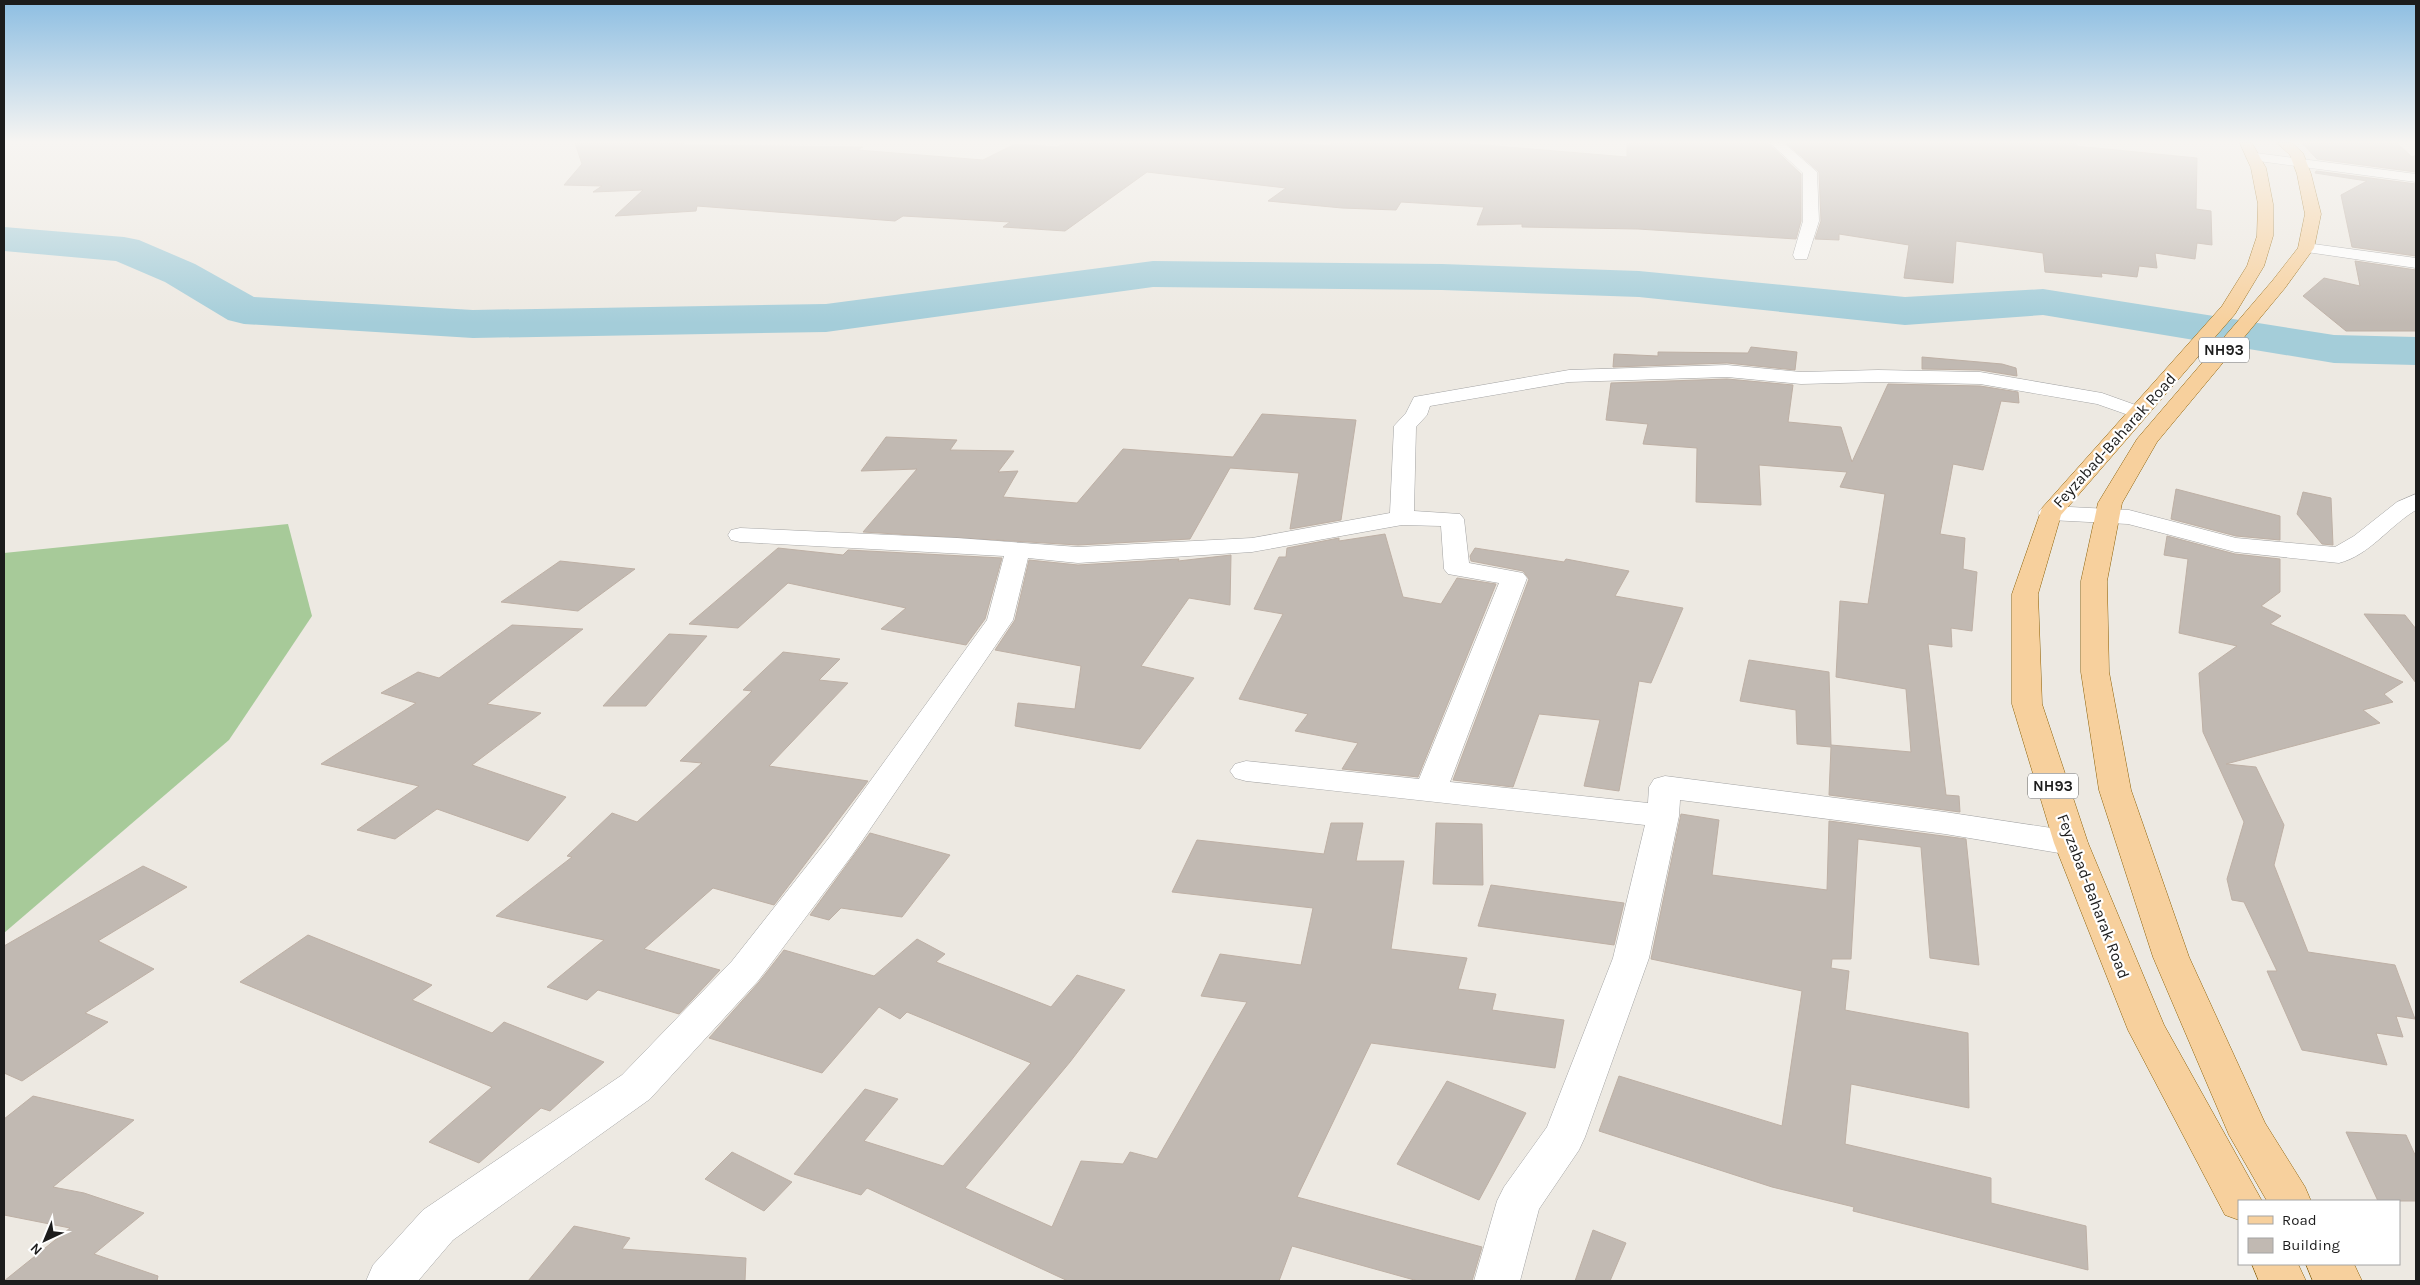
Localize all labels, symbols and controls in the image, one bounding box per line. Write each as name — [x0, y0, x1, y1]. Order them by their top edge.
road number: NH93 — [2199, 338, 2249, 362]
street label: Feyzabad-Baharak Road — [2049, 369, 2180, 512]
road number: NH93 — [2028, 774, 2078, 798]
street label: Feyzabad-Baharak Road — [2053, 811, 2134, 981]
legend — [2238, 1200, 2400, 1265]
text: Road — [2282, 1211, 2317, 1229]
north arrow — [20, 1215, 70, 1265]
text: Building — [2282, 1236, 2340, 1254]
text: N — [27, 1239, 46, 1259]

